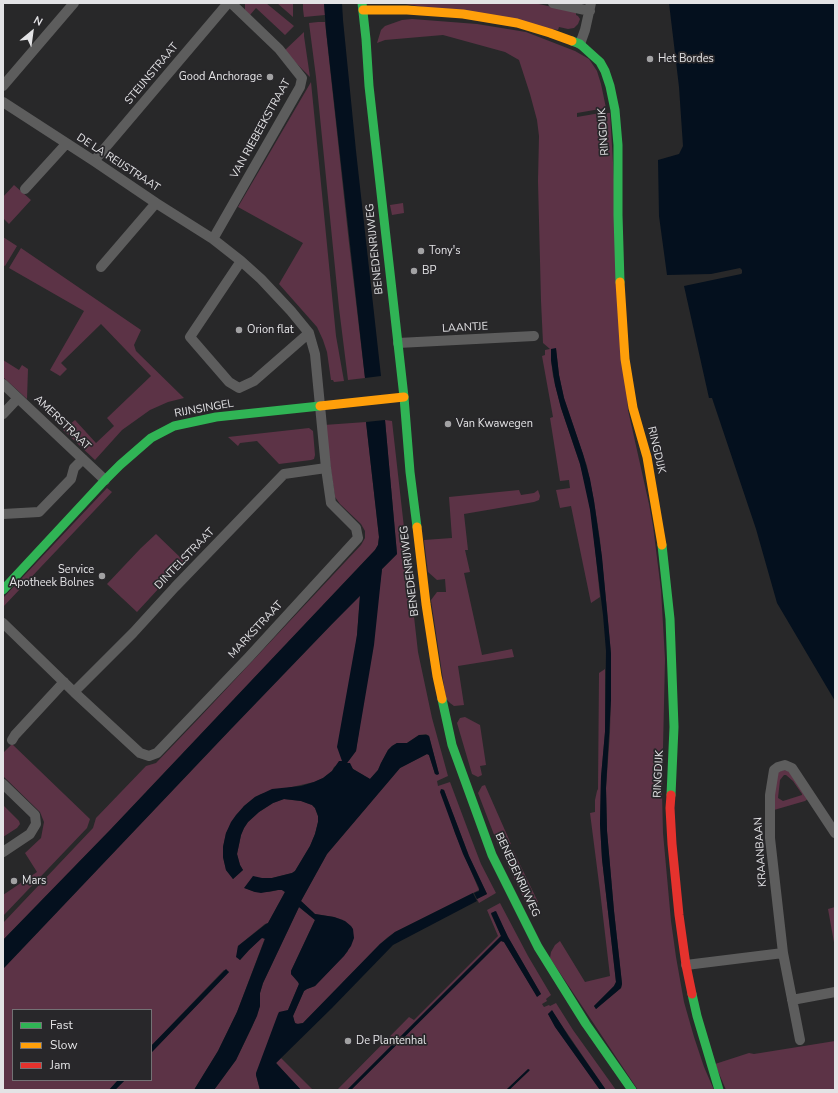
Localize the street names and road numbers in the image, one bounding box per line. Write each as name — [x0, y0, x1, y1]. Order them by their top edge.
street label: STEIJNSTRAAT — [122, 40, 182, 108]
street label: VAN RIEBEEKSTRAAT — [228, 77, 294, 181]
street label: RINGDIJK — [596, 108, 612, 156]
street label: DE LA REIJSTRAAT — [74, 131, 162, 195]
street label: BENEDENRIJWEG — [364, 203, 386, 295]
street label: LAANTJE — [442, 320, 488, 336]
street label: AMERSTRAAT — [31, 393, 93, 453]
street label: RIJNSINGEL — [173, 397, 235, 421]
street label: RINGDIJK — [644, 425, 668, 475]
street label: BENEDENRIJWEG — [398, 525, 422, 617]
street label: DINTELSTRAAT — [152, 526, 218, 592]
street label: MARKSTRAAT — [226, 599, 286, 661]
street label: RINGDIJK — [651, 750, 667, 798]
street label: KRAANBAAN — [752, 817, 770, 887]
street label: BENEDENRIJWEG — [492, 831, 542, 919]

